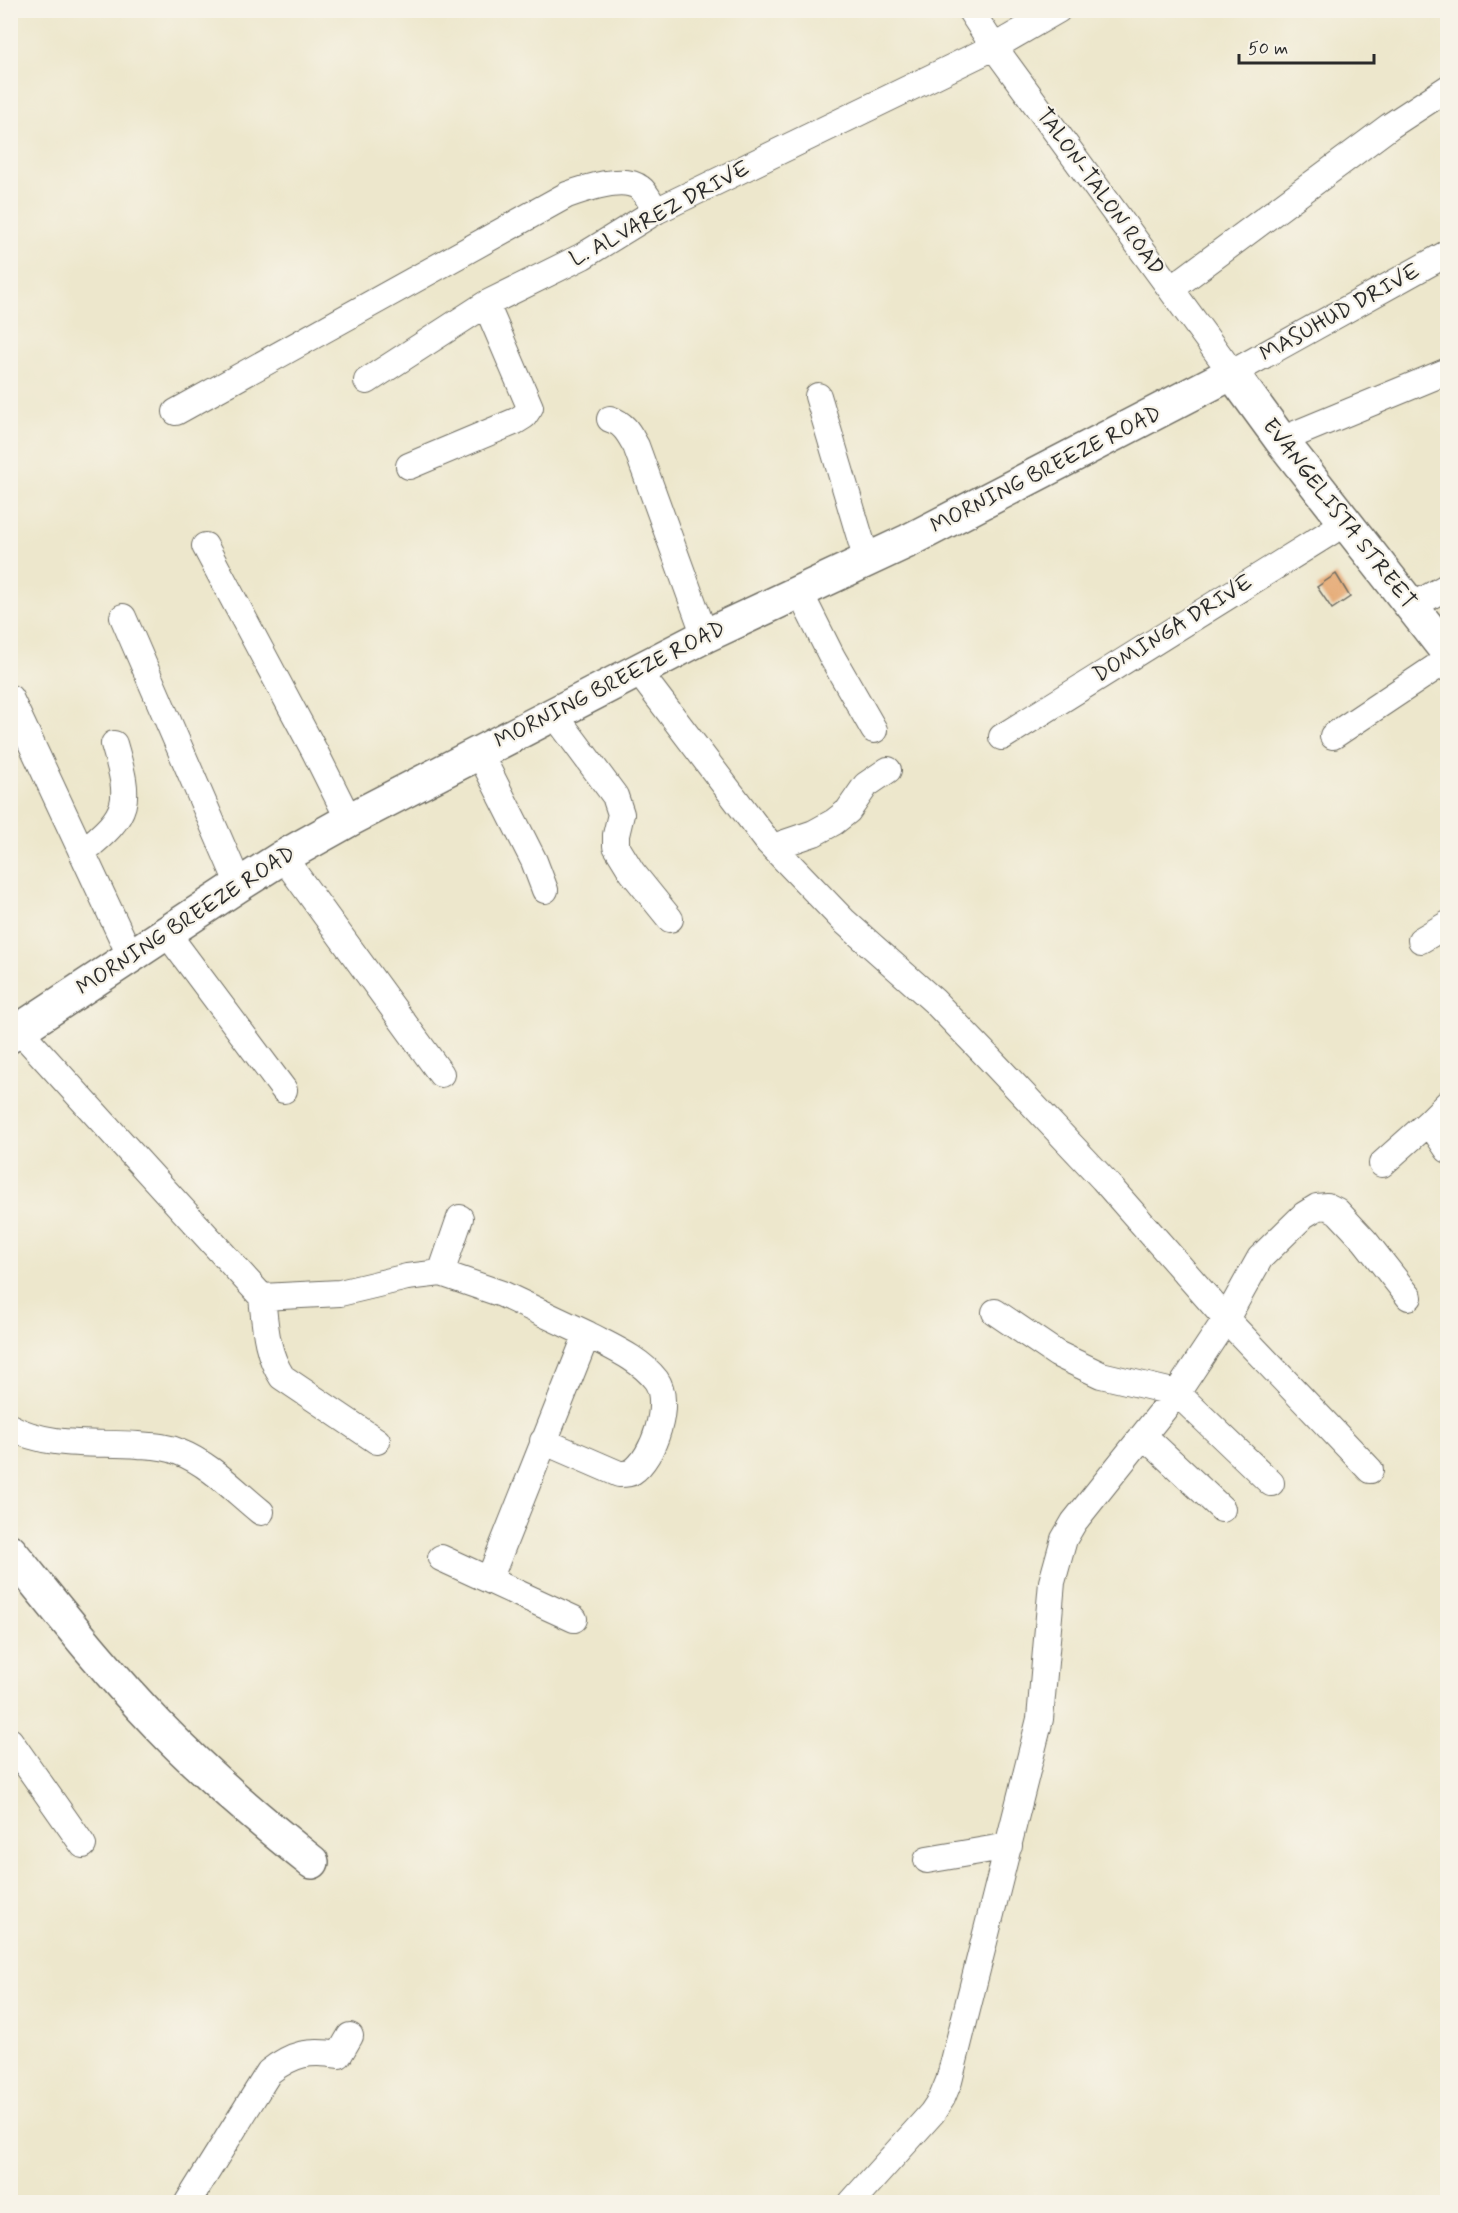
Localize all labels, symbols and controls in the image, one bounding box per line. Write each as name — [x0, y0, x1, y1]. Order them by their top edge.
scale bar — [1239, 27, 1374, 65]
text: 50 m — [1248, 37, 1288, 61]
street label: TALON-TALON ROAD — [1030, 103, 1170, 281]
street label: L. ALVAREZ DRIVE — [565, 155, 755, 273]
street label: MASUHUD DRIVE — [1255, 257, 1425, 369]
street label: MORNING BREEZE ROAD — [926, 400, 1166, 540]
street label: EVANGELISTA STREET — [1256, 413, 1422, 615]
street label: DOMINGA DRIVE — [1088, 569, 1258, 689]
street label: MORNING BREEZE ROAD — [490, 615, 730, 755]
street label: MORNING BREEZE ROAD — [71, 840, 301, 1002]

